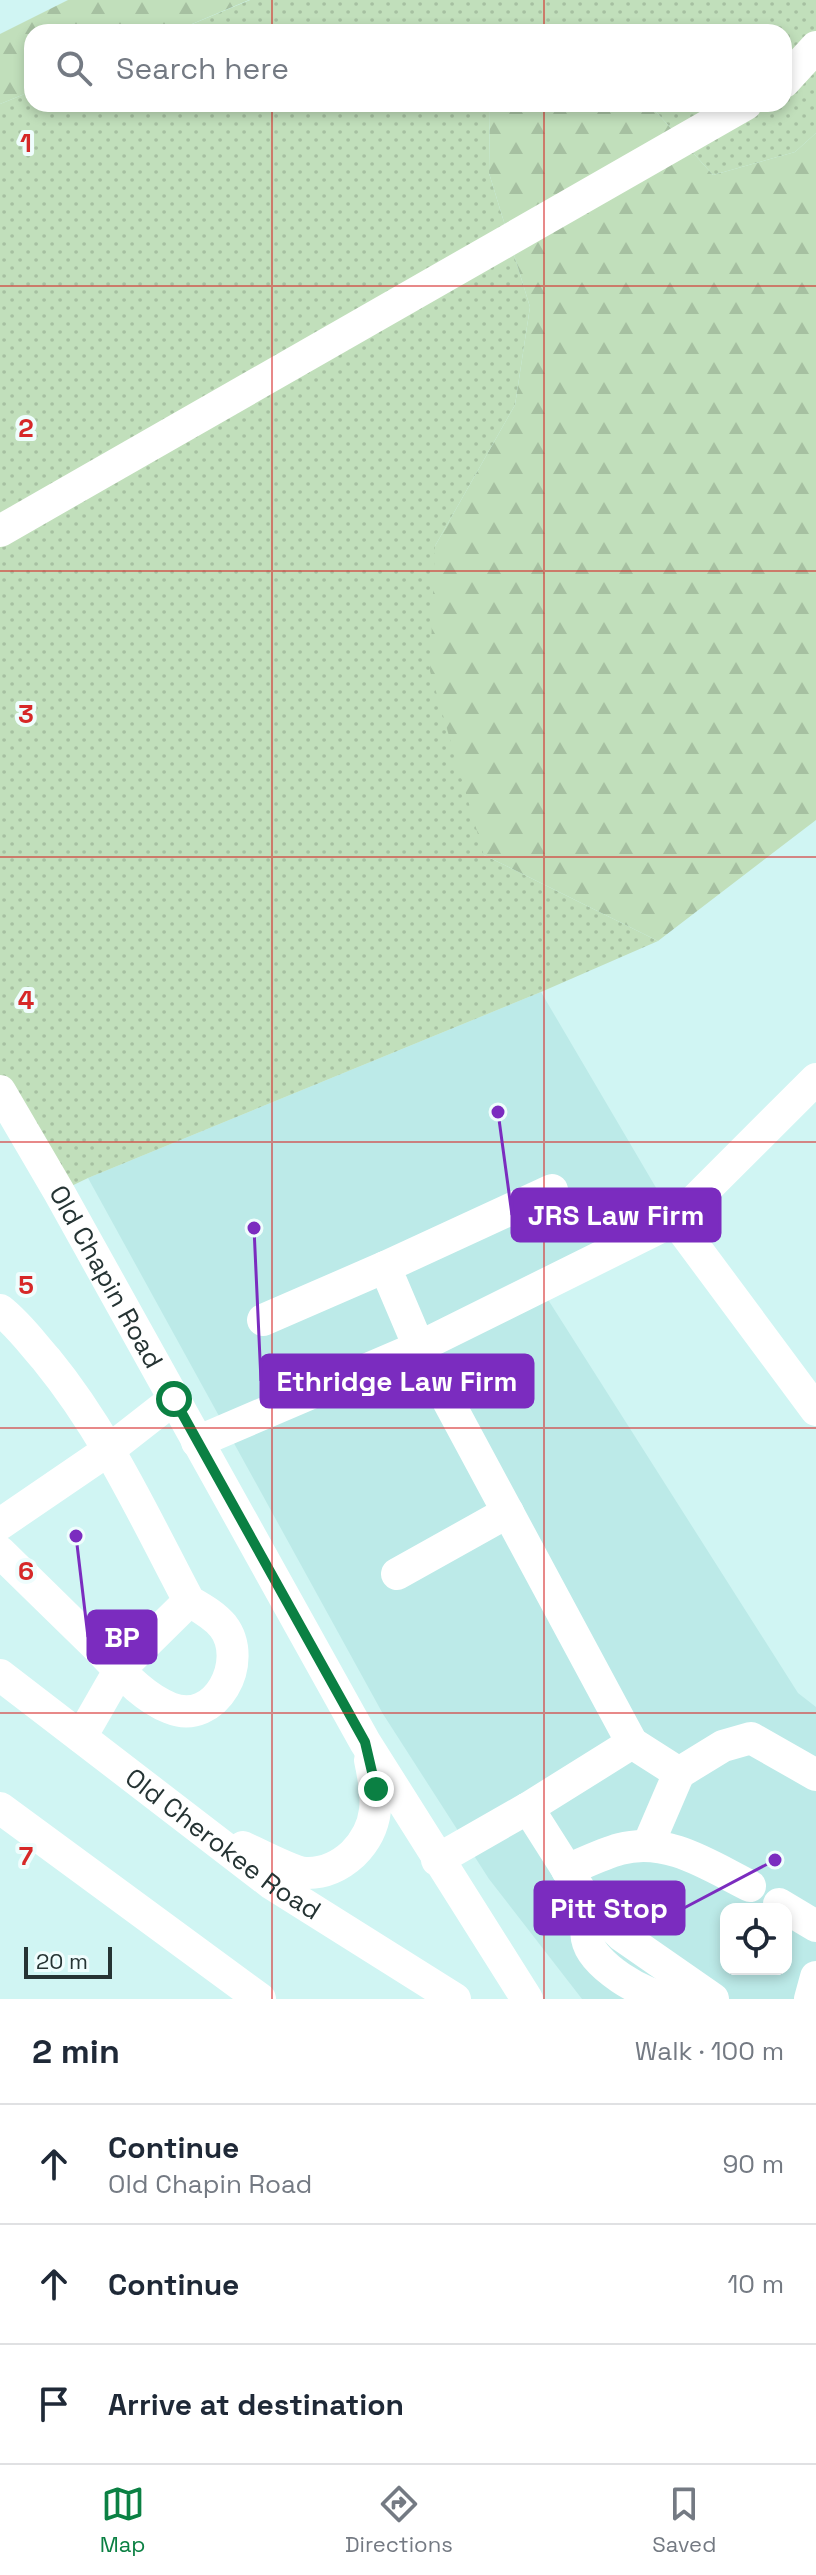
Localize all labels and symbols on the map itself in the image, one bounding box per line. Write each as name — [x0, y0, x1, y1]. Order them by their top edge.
text: 1 — [20, 126, 32, 160]
text: 2 — [18, 411, 34, 445]
text: 3 — [18, 697, 34, 731]
text: 4 — [18, 983, 34, 1017]
street label: Old Chapin Road — [42, 1179, 171, 1374]
callout: JRS Law Firm — [512, 1189, 720, 1241]
text: JRS Law Firm — [528, 1197, 704, 1233]
text: 5 — [18, 1268, 34, 1302]
callout: Ethridge Law Firm — [261, 1355, 533, 1407]
text: Ethridge Law Firm — [277, 1363, 517, 1399]
route start — [156, 1381, 192, 1417]
text: 6 — [18, 1554, 34, 1588]
callout: BP — [88, 1611, 156, 1663]
text: BP — [104, 1619, 140, 1655]
street label: Old Cherokee Road — [118, 1760, 327, 1927]
route end — [358, 1771, 394, 1807]
text: 7 — [19, 1839, 33, 1873]
callout: Pitt Stop — [535, 1882, 684, 1934]
text: Pitt Stop — [550, 1890, 668, 1926]
scale bar — [24, 1943, 112, 1979]

